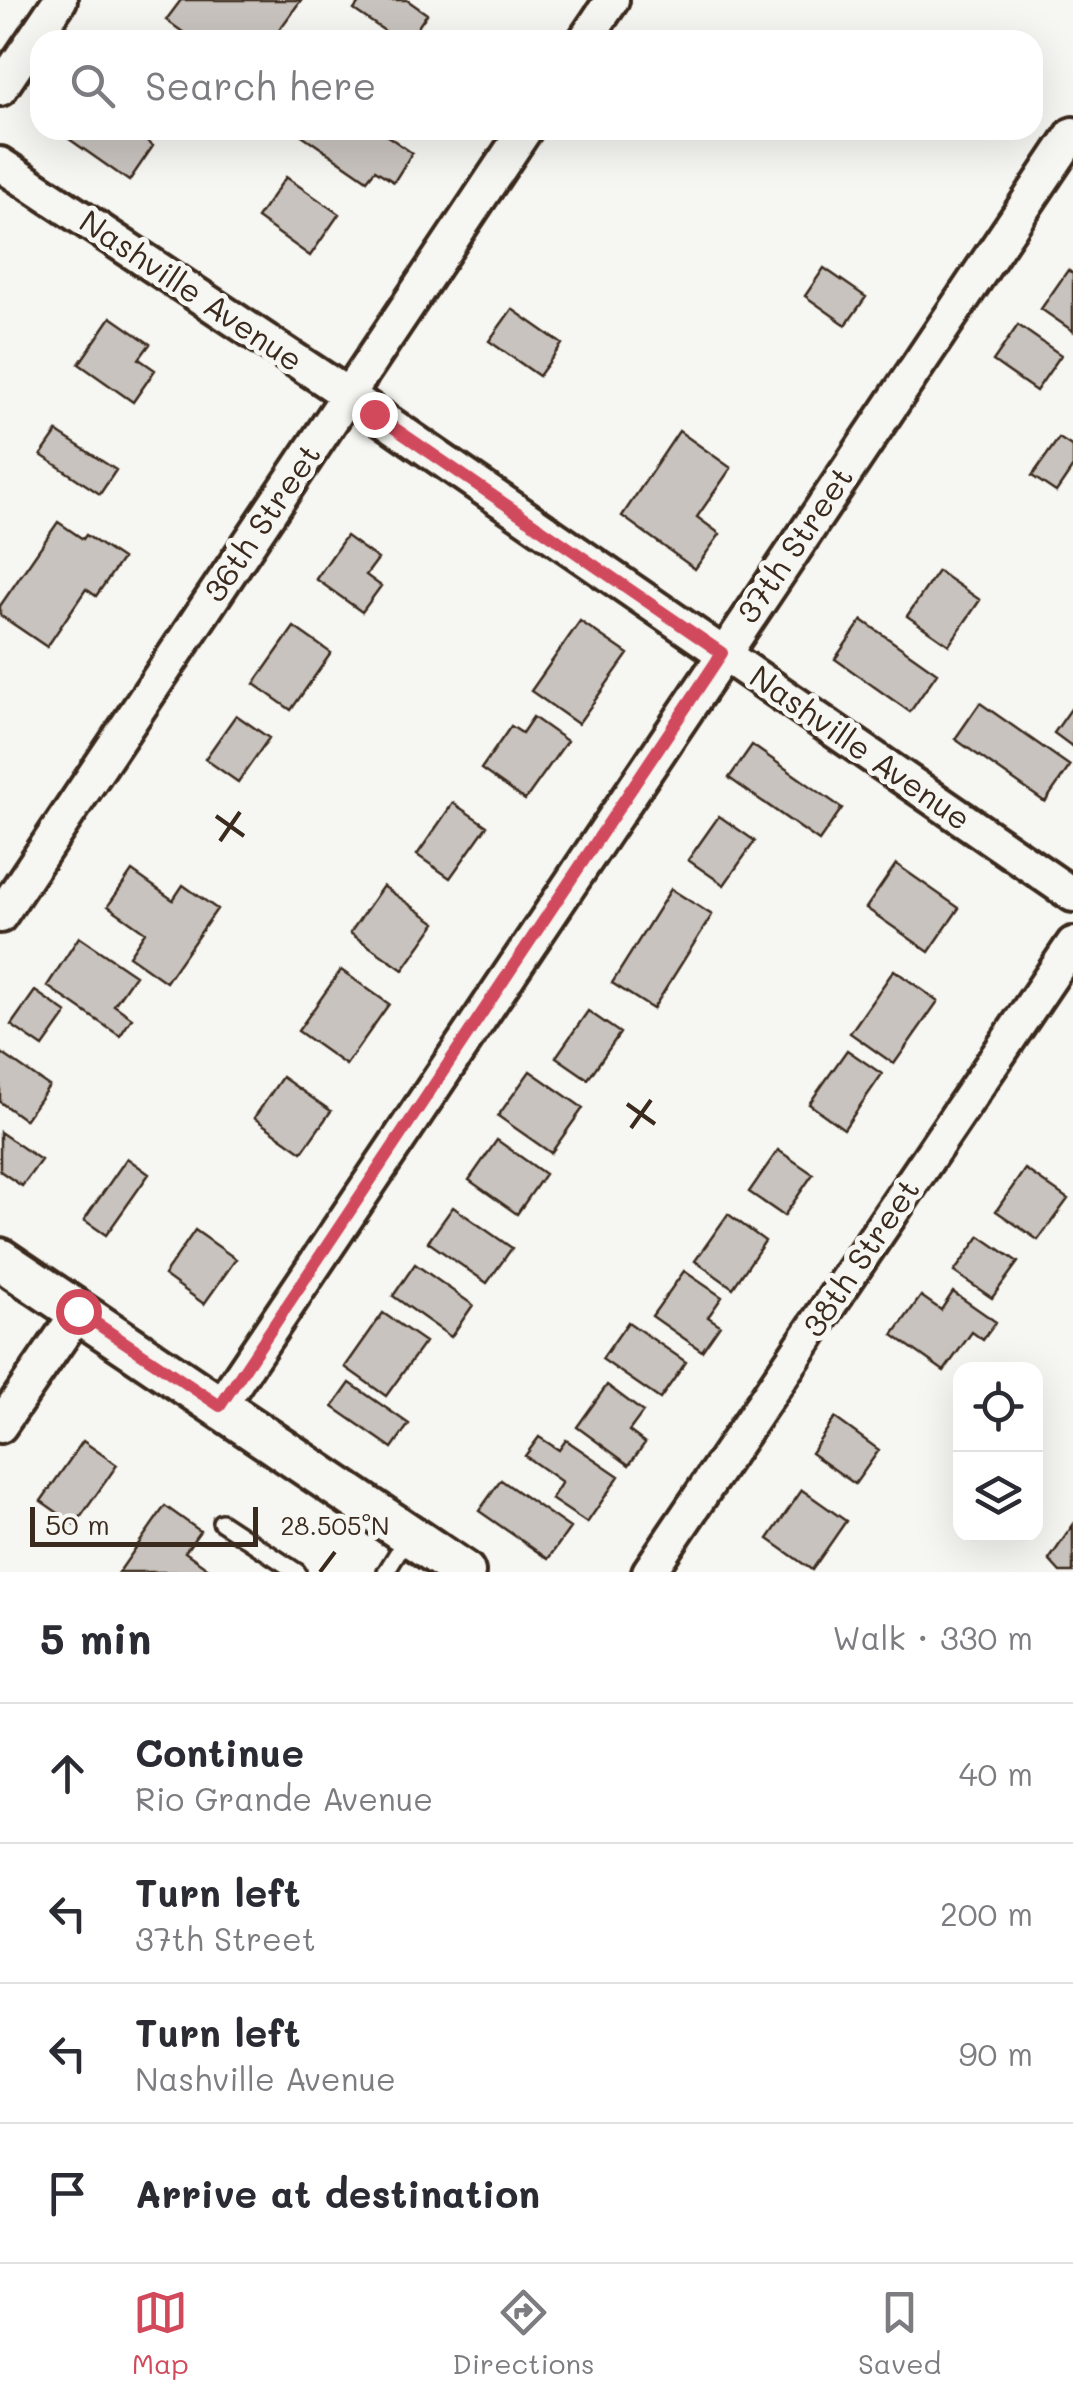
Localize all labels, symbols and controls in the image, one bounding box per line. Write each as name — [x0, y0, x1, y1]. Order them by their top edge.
search box — [30, 30, 1043, 140]
icon: search — [65, 58, 120, 113]
text: Search here — [145, 60, 376, 110]
street label: Nashville Avenue — [72, 199, 312, 380]
route end — [352, 392, 398, 438]
street label: 36th Street — [192, 435, 329, 609]
street label: 37th Street — [725, 457, 861, 631]
street label: Nashville Avenue — [742, 654, 980, 838]
street label: 38th Street — [791, 1170, 928, 1344]
route start — [56, 1289, 102, 1335]
map controls — [953, 1362, 1043, 1542]
button: locate — [953, 1362, 1043, 1452]
button: layers — [953, 1452, 1043, 1542]
scale bar — [30, 1502, 258, 1546]
text: 50 m — [45, 1506, 110, 1542]
text: 28.505°N — [280, 1509, 390, 1541]
text: 5 min — [40, 1610, 151, 1665]
text: Walk · 330 m — [833, 1616, 1033, 1658]
text: Continue — [135, 1727, 304, 1777]
icon: ahead — [40, 1746, 95, 1801]
text: 40 m — [959, 1752, 1033, 1794]
text: Rio Grande Avenue — [135, 1777, 433, 1819]
text: Turn left — [135, 1867, 301, 1917]
icon: left — [40, 1886, 95, 1941]
text: 200 m — [940, 1892, 1033, 1934]
text: 37th Street — [135, 1917, 316, 1959]
text: Turn left — [135, 2007, 301, 2057]
icon: left — [40, 2026, 95, 2081]
text: 90 m — [959, 2032, 1033, 2074]
text: Nashville Avenue — [135, 2057, 396, 2099]
icon: arrive — [40, 2166, 95, 2221]
text: Arrive at destination — [135, 2168, 540, 2218]
tab: Map — [132, 2285, 189, 2381]
tab: Directions — [452, 2285, 595, 2381]
tab: Saved — [858, 2285, 941, 2381]

